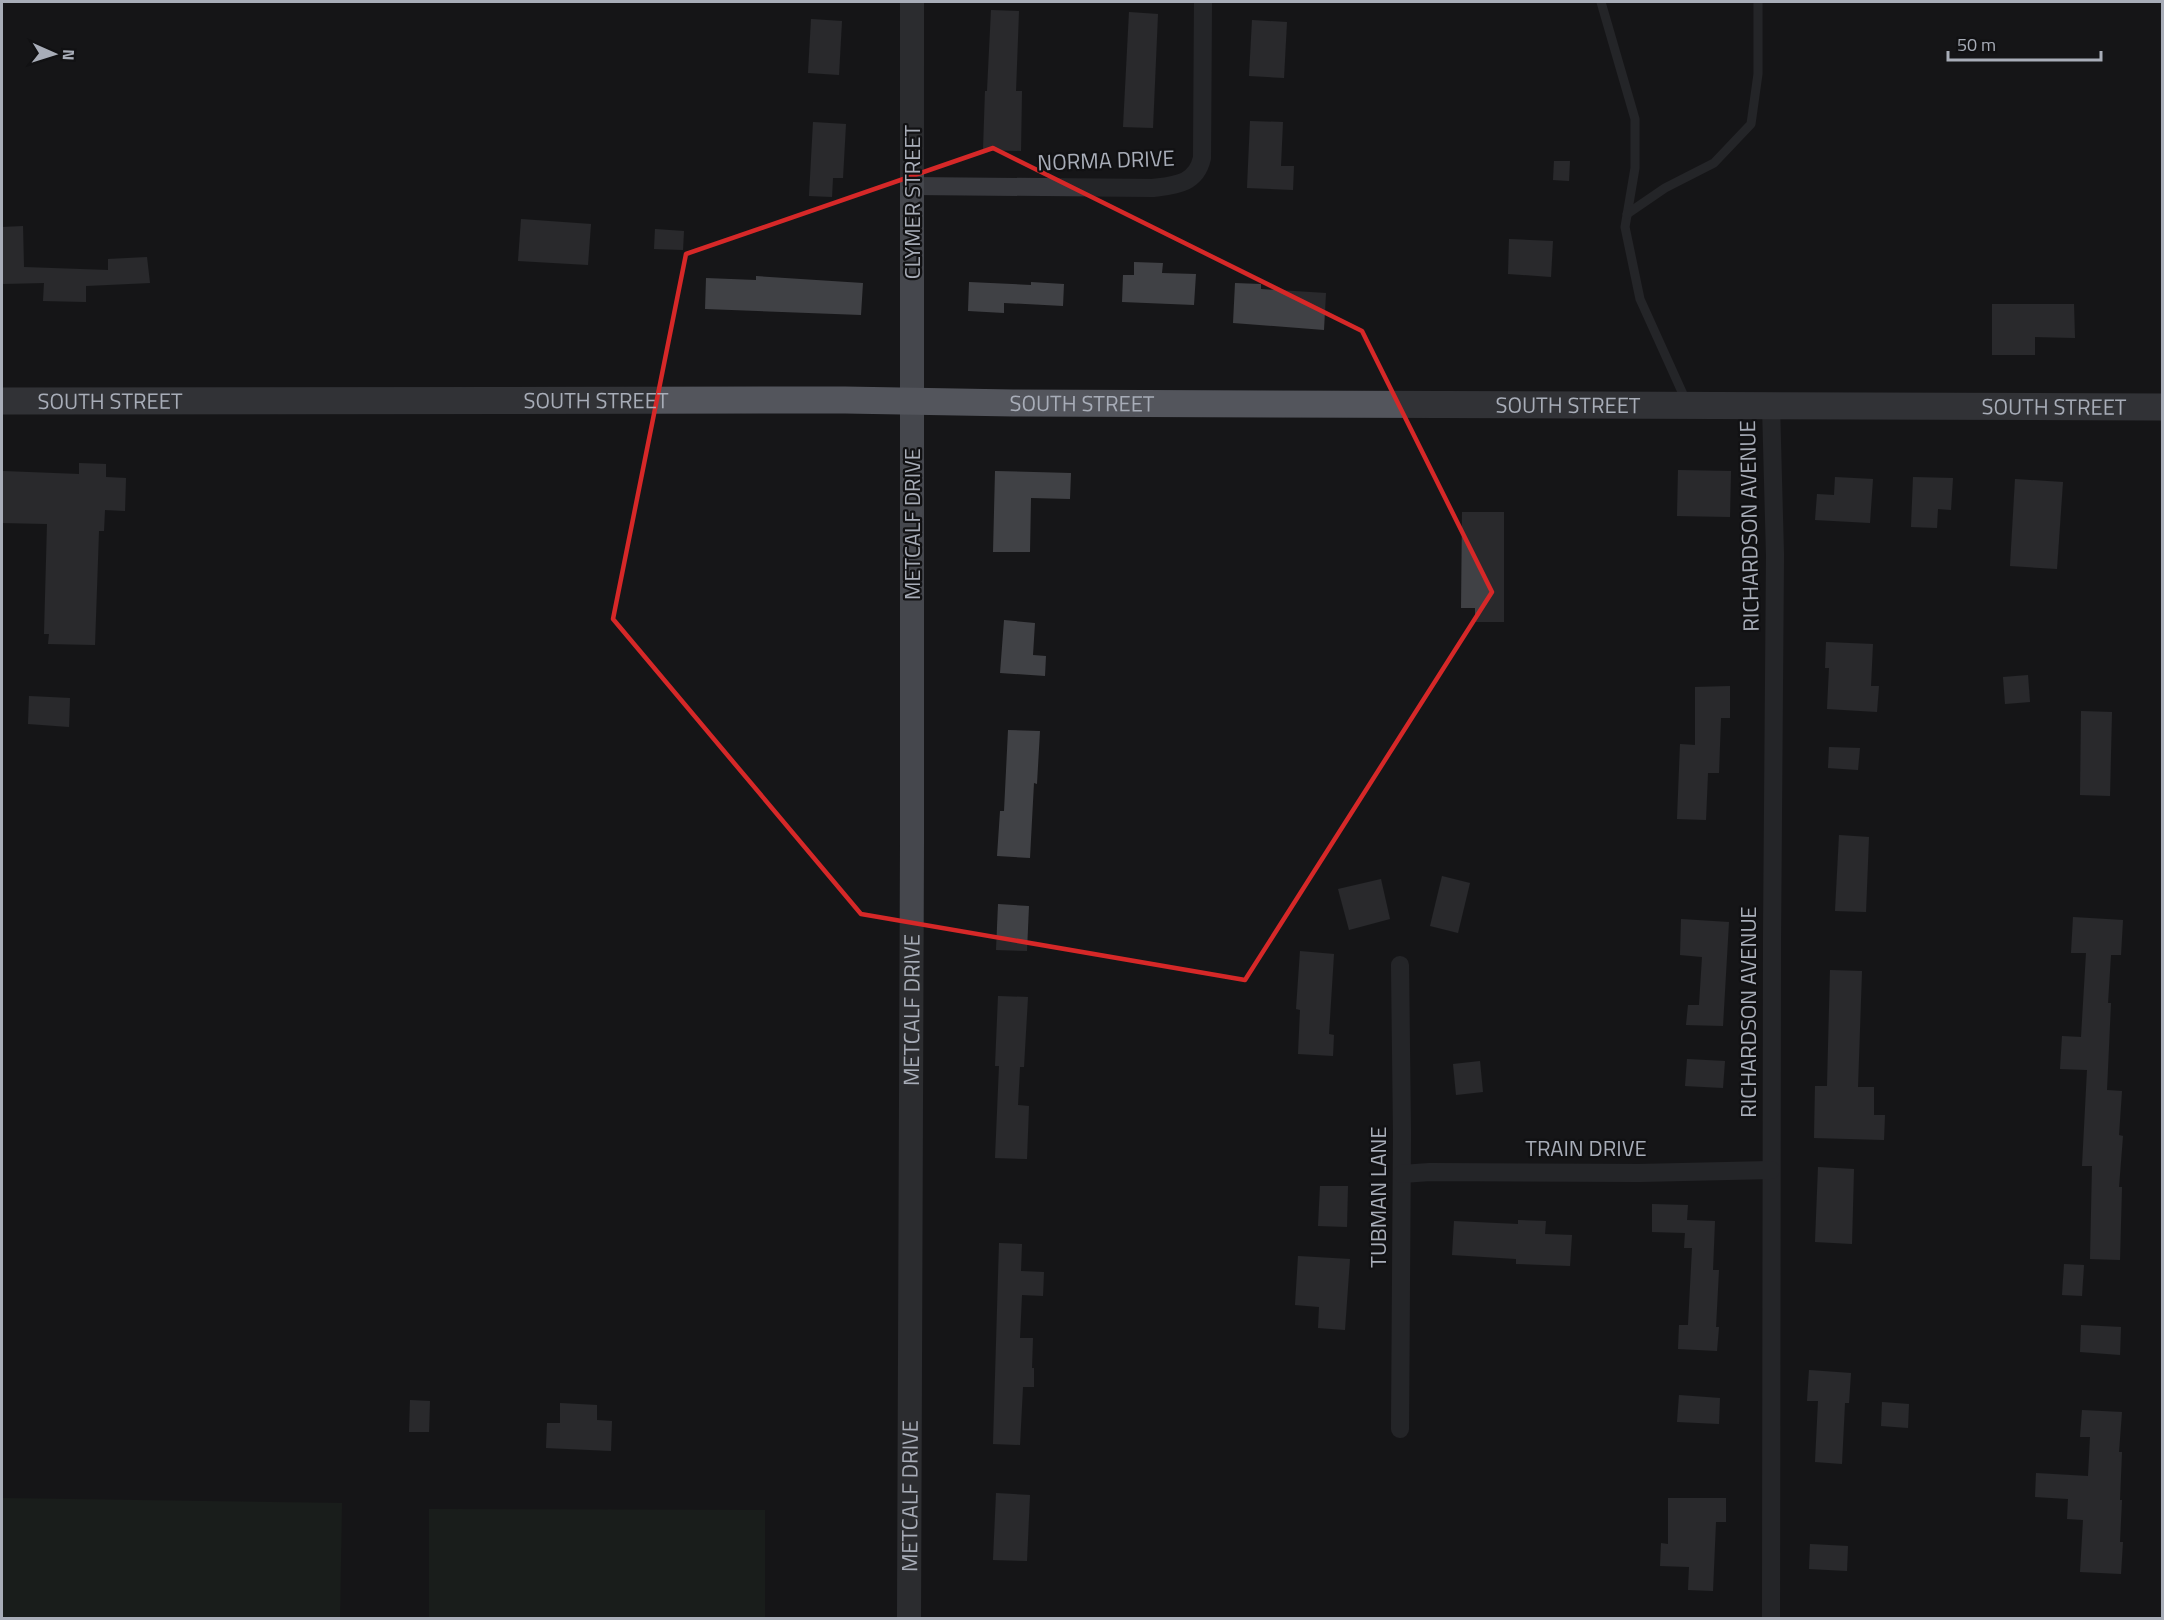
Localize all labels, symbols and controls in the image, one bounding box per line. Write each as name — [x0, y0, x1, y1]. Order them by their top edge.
north arrow — [24, 24, 84, 84]
scale bar — [1948, 24, 2101, 62]
text: 50 m — [1957, 31, 1996, 58]
text: N — [57, 49, 81, 61]
street label: CLYMER STREET — [895, 124, 929, 279]
street label: NORMA DRIVE — [1037, 141, 1175, 179]
street label: SOUTH STREET — [524, 383, 669, 417]
street label: SOUTH STREET — [38, 384, 183, 418]
street label: SOUTH STREET — [1009, 386, 1155, 420]
street label: SOUTH STREET — [1495, 388, 1641, 422]
street label: SOUTH STREET — [1981, 389, 2127, 424]
street label: RICHARDSON AVENUE — [1730, 420, 1768, 632]
street label: METCALF DRIVE — [895, 448, 929, 600]
street label: RICHARDSON AVENUE — [1731, 906, 1765, 1118]
street label: METCALF DRIVE — [894, 934, 929, 1086]
street label: TUBMAN LANE — [1361, 1126, 1395, 1268]
street label: TRAIN DRIVE — [1525, 1131, 1647, 1165]
street label: METCALF DRIVE — [892, 1420, 927, 1572]

